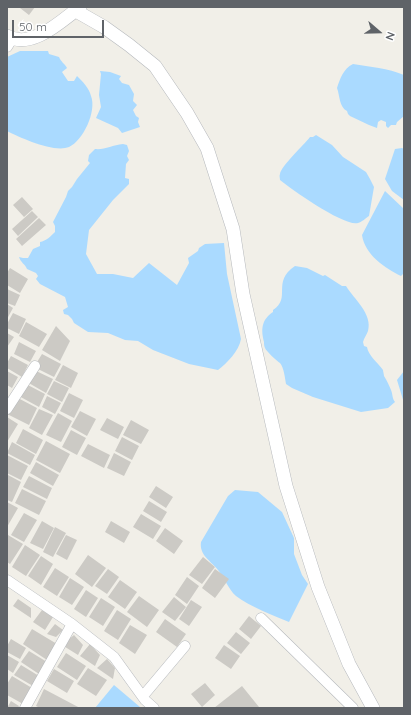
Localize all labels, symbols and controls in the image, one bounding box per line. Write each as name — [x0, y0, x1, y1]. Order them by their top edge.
scale bar — [14, 12, 106, 38]
north arrow — [359, 12, 399, 52]
text: 50 m — [19, 19, 47, 34]
text: N — [382, 30, 398, 42]

